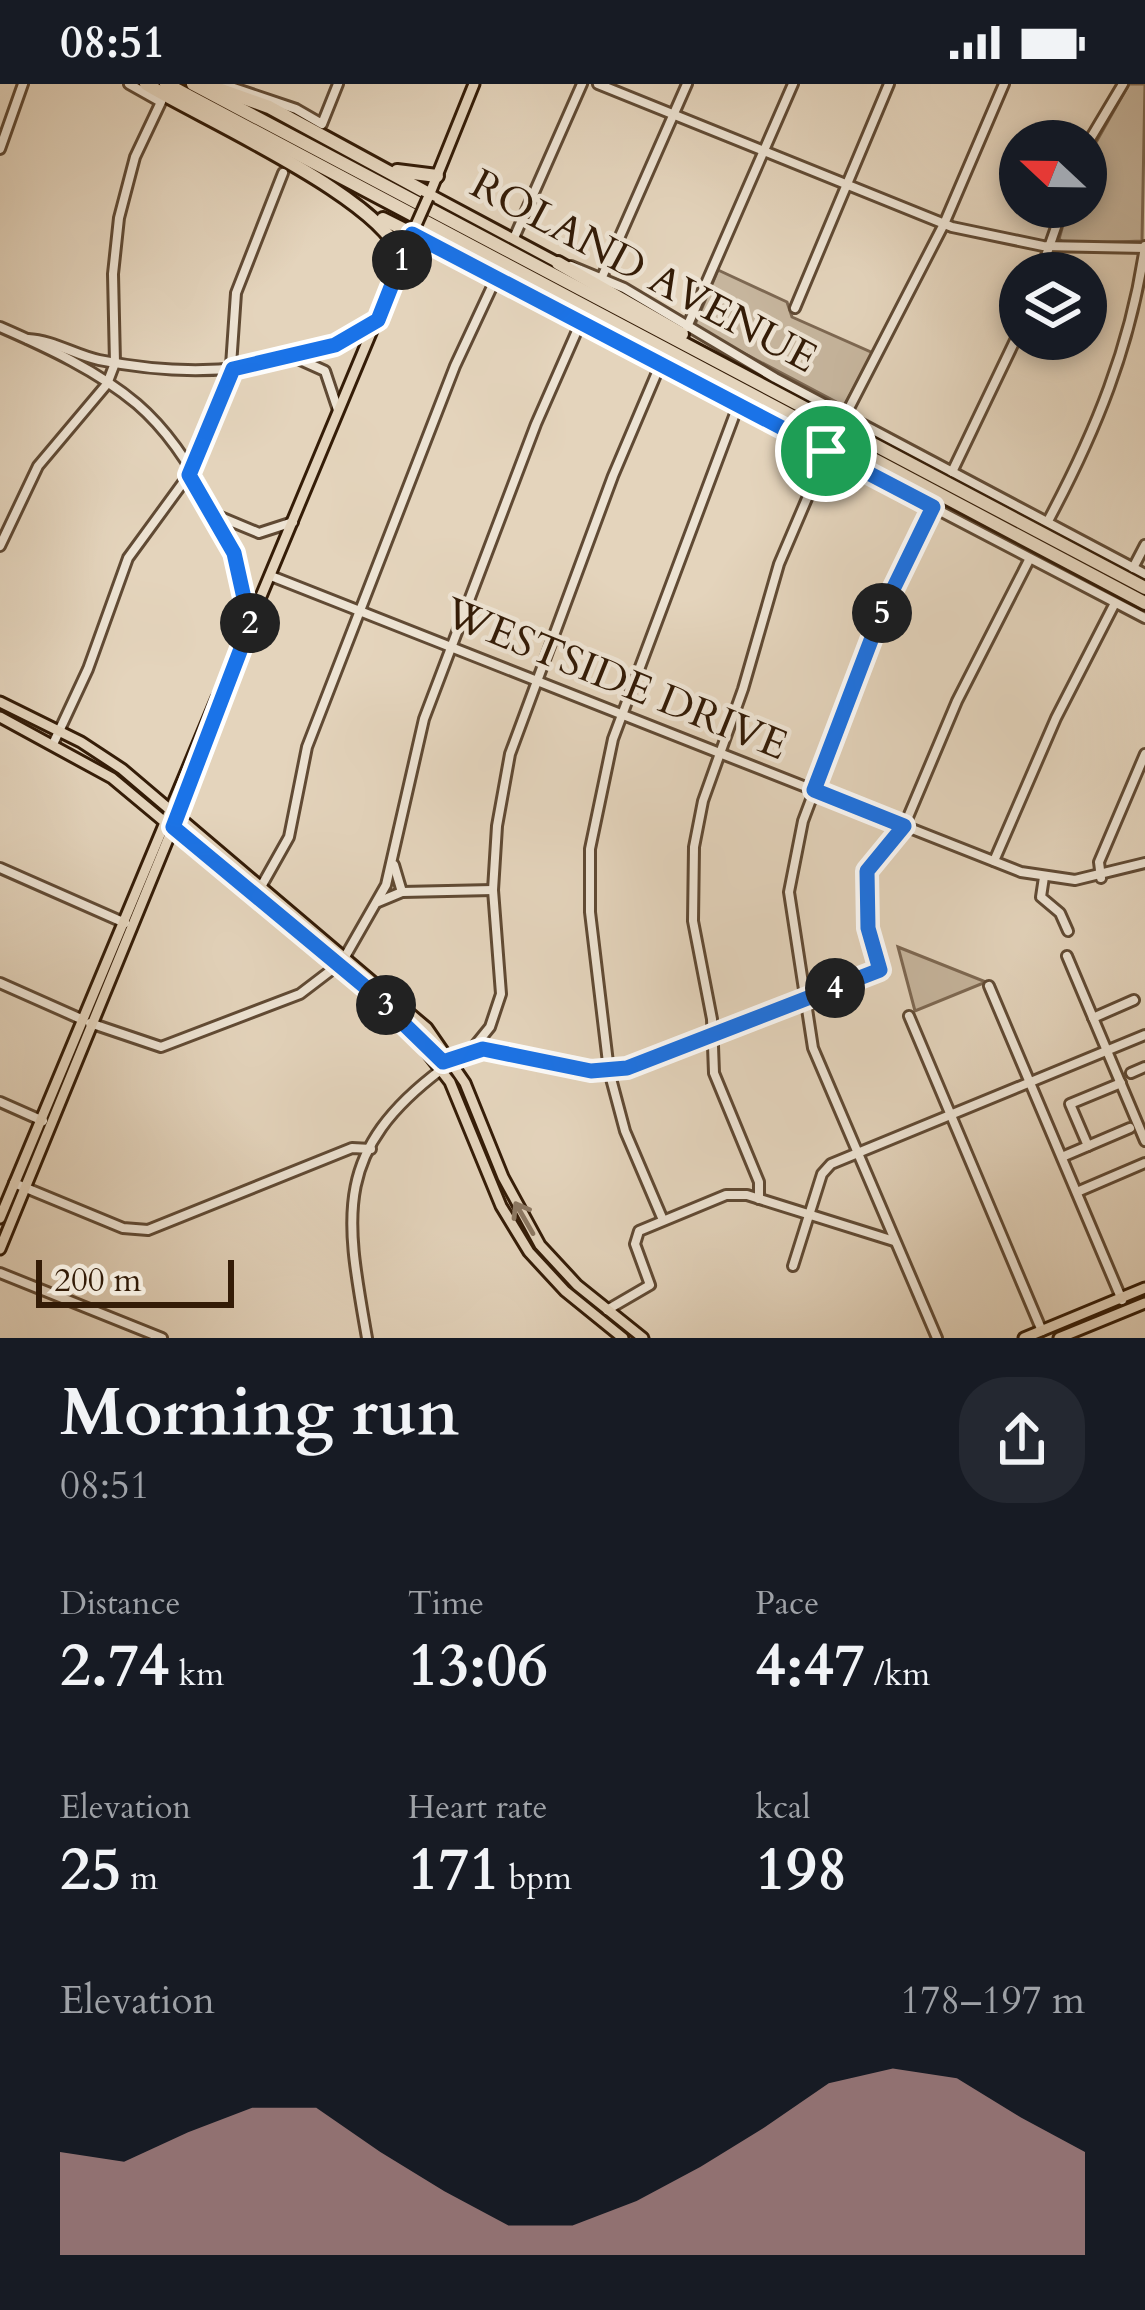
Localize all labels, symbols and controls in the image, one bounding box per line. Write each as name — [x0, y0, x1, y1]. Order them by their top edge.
text: 08:51 — [60, 12, 165, 73]
north arrow — [999, 120, 1107, 228]
map controls — [999, 120, 1107, 360]
street label: ROLAND AVENUE — [461, 156, 827, 386]
pin: 1 — [372, 230, 432, 290]
text: 1 — [394, 237, 410, 282]
button: layers — [999, 252, 1107, 360]
pin — [775, 400, 877, 502]
icon: arrive — [793, 418, 859, 484]
pin: 5 — [852, 583, 912, 643]
street label: WESTSIDE DRIVE — [435, 584, 796, 774]
text: 5 — [874, 590, 890, 635]
pin: 2 — [220, 593, 280, 653]
text: 2 — [242, 600, 258, 645]
pin: 4 — [805, 958, 865, 1018]
text: 4 — [827, 965, 843, 1010]
pin: 3 — [356, 975, 416, 1035]
text: 3 — [378, 982, 394, 1027]
one-way arrow — [512, 1201, 536, 1236]
scale bar — [36, 1254, 234, 1307]
text: 200 m — [54, 1258, 141, 1303]
text: Morning run — [60, 1369, 459, 1458]
button: share — [959, 1377, 1085, 1503]
text: 08:51 — [60, 1459, 150, 1512]
text: Distance — [60, 1581, 181, 1626]
text: Time — [408, 1581, 484, 1626]
text: Pace — [755, 1581, 819, 1626]
text: 2.74 — [60, 1626, 170, 1707]
text: 13:06 — [408, 1626, 548, 1707]
text: 4:47 — [755, 1626, 865, 1707]
text: km — [170, 1652, 224, 1697]
text: /km — [865, 1652, 930, 1697]
text: Elevation — [60, 1785, 191, 1830]
text: Heart rate — [408, 1785, 548, 1830]
text: kcal — [755, 1785, 811, 1830]
text: 25 — [60, 1830, 121, 1911]
text: 171 — [408, 1830, 500, 1911]
text: 198 — [755, 1830, 848, 1911]
text: m — [121, 1856, 158, 1901]
text: bpm — [500, 1856, 572, 1901]
text: Elevation — [60, 1974, 215, 2027]
text: 178–197 m — [900, 1974, 1085, 2027]

